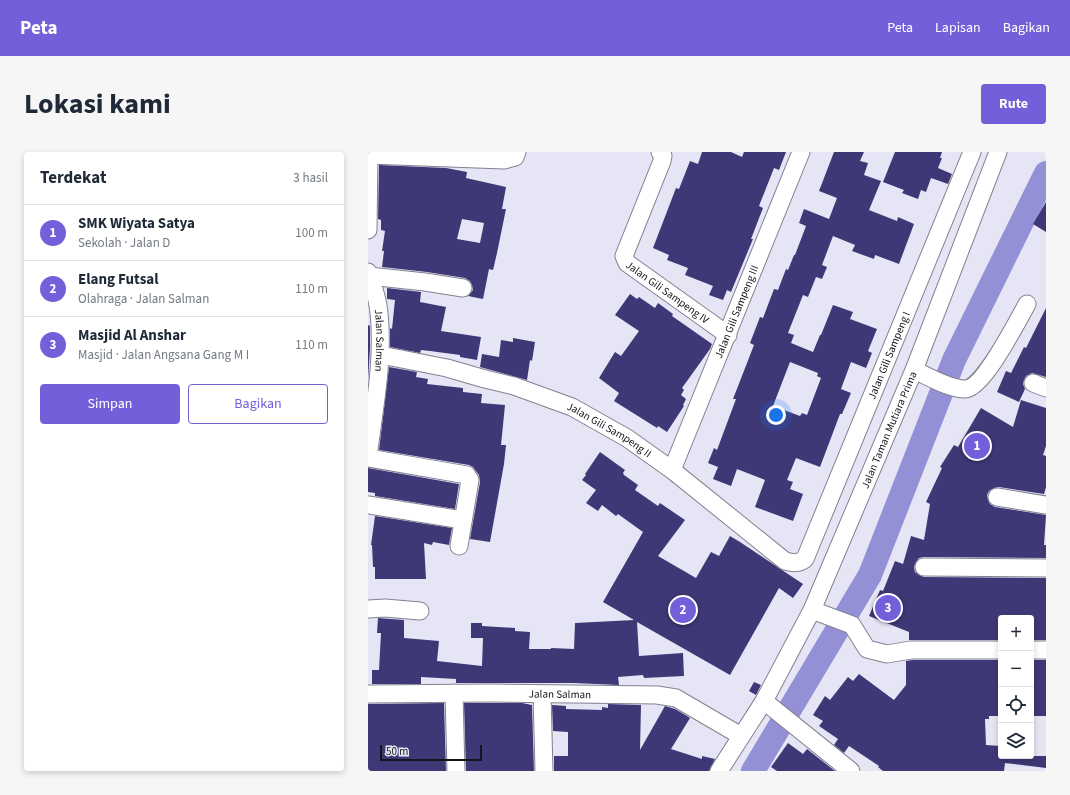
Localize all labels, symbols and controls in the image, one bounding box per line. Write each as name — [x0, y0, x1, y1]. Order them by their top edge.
text: Peta — [20, 15, 57, 42]
text: Peta — [887, 18, 913, 38]
text: Lapisan — [935, 18, 981, 38]
text: Bagikan — [1003, 18, 1050, 38]
text: Lokasi kami — [24, 84, 171, 124]
button: Rute — [981, 84, 1046, 124]
text: Terdekat — [40, 166, 106, 190]
text: 3 hasil — [293, 169, 328, 187]
text: SMK Wiyata Satya — [78, 213, 195, 234]
text: 1 — [50, 224, 56, 242]
text: 100 m — [295, 224, 328, 242]
text: Sekolah · Jalan D — [78, 234, 170, 252]
street label: Jalan Gili Sampeng IV — [623, 258, 712, 327]
street label: Jalan Gili Sampeng III — [711, 263, 762, 361]
text: Elang Futsal — [78, 269, 159, 290]
text: 2 — [50, 280, 56, 298]
text: 110 m — [295, 280, 328, 298]
text: Olahraga · Jalan Salman — [78, 290, 209, 308]
street label: Jalan Salman — [371, 309, 387, 372]
street label: Jalan Gili Sampeng I — [864, 309, 914, 401]
text: Masjid Al Anshar — [78, 325, 186, 346]
text: 3 — [50, 336, 56, 354]
text: 110 m — [295, 336, 328, 354]
text: Masjid · Jalan Angsana Gang M I — [78, 346, 249, 364]
street label: Jalan Taman Mutiara Prima — [858, 369, 921, 491]
button: Simpan — [40, 384, 180, 424]
button: Bagikan — [188, 384, 328, 424]
street label: Jalan Gili Sampeng II — [565, 399, 654, 461]
your location — [766, 405, 786, 425]
pin: 1 — [964, 431, 990, 461]
pin: 3 — [875, 593, 901, 623]
pin: 2 — [670, 595, 696, 625]
map controls — [998, 615, 1034, 759]
button: + — [998, 615, 1034, 651]
button: − — [998, 651, 1034, 687]
street label: Jalan Salman — [529, 686, 591, 702]
button: locate — [998, 687, 1034, 723]
button: layers — [998, 723, 1034, 759]
scale bar — [380, 743, 482, 762]
text: 50 m — [386, 744, 408, 759]

